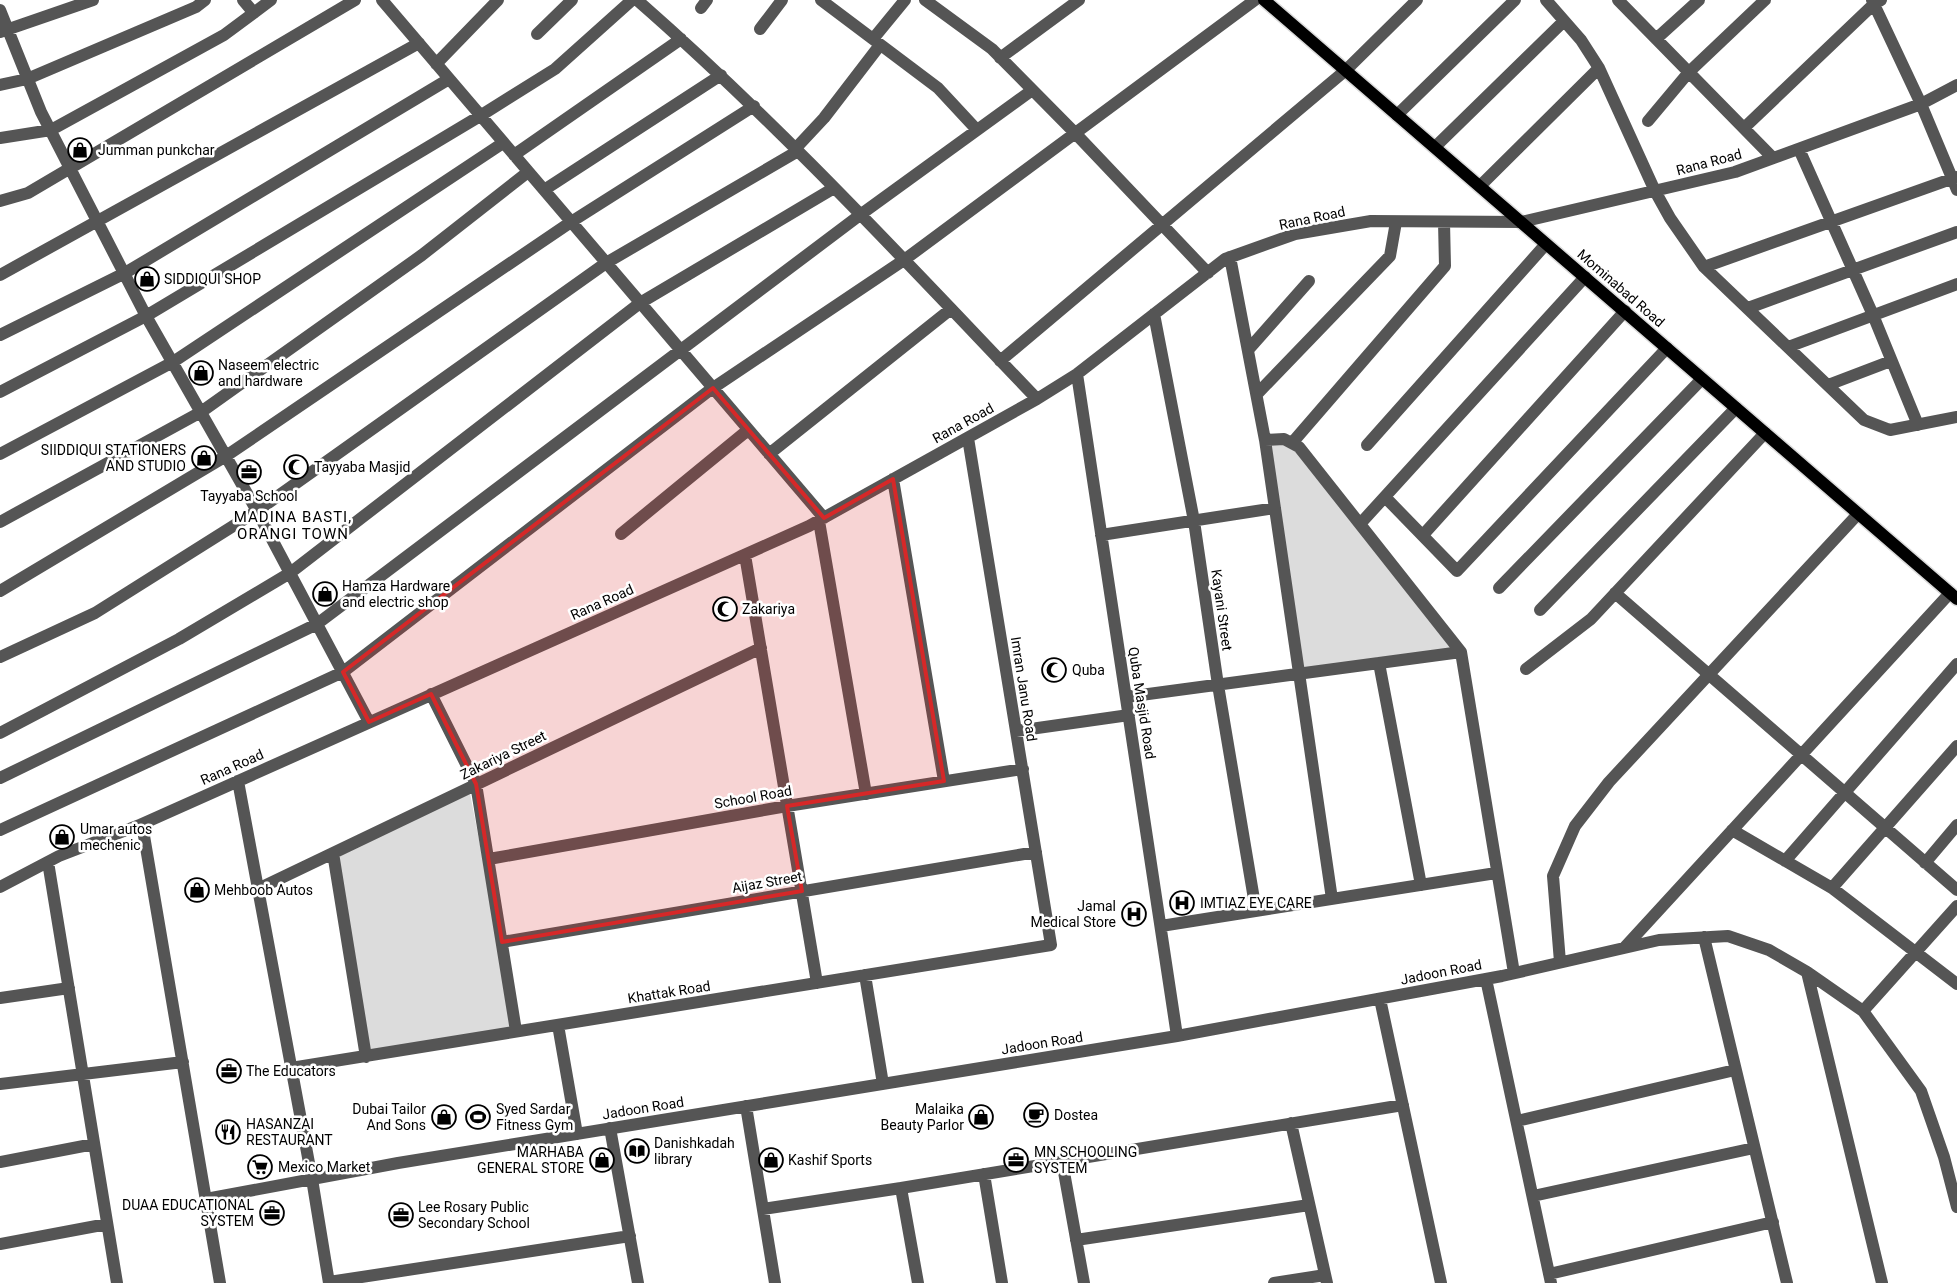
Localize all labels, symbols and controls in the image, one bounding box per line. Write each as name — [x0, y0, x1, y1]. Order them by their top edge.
shop icon: Jumman punkchar — [67, 137, 93, 163]
place label: Jumman punkchar — [98, 142, 215, 158]
street label: Rana Road — [1674, 146, 1744, 178]
street label: Rana Road — [1277, 203, 1347, 233]
street label: Mominabad Road — [1574, 246, 1668, 330]
shop icon: SIDDIQUI SHOP — [134, 266, 160, 292]
place label: SIDDIQUI SHOP — [164, 271, 261, 287]
place label: Naseem electric and hardware — [218, 357, 319, 389]
shop icon: Naseem electric and hardware — [188, 360, 214, 386]
street label: Rana Road — [930, 400, 996, 446]
place label: SIIDDIQUI STATIONERS AND STUDIO — [41, 442, 186, 474]
shop icon: SIIDDIQUI STATIONERS AND STUDIO — [191, 445, 217, 471]
mosque icon: Tayyaba Masjid — [283, 454, 309, 480]
office icon: Tayyaba School — [236, 459, 262, 485]
place label: Tayyaba Masjid — [314, 459, 411, 475]
place label: Tayyaba School — [200, 488, 298, 504]
district label: MADINA BASTI, ORANGI TOWN — [234, 508, 352, 543]
street label: Kayani Street — [1208, 568, 1236, 652]
place label: Hamza Hardware and electric shop — [342, 578, 450, 610]
shop icon: Hamza Hardware and electric shop — [312, 581, 338, 607]
street label: Rana Road — [568, 581, 636, 623]
mosque icon: Zakariya — [712, 596, 738, 622]
place label: Zakariya — [742, 601, 795, 617]
street label: Imran Janu Road — [1008, 636, 1040, 742]
street label: Quba Masjid Road — [1125, 646, 1159, 760]
mosque icon: Quba — [1041, 657, 1067, 683]
place label: Quba — [1072, 662, 1105, 678]
street label: Zakariya Street — [458, 727, 549, 783]
street label: Rana Road — [198, 746, 266, 788]
street label: School Road — [713, 782, 793, 812]
place label: Umar autos mechenic — [80, 821, 152, 853]
shop icon: Umar autos mechenic — [49, 824, 75, 850]
street label: Aijaz Street — [731, 868, 804, 896]
shop icon: Mehboob Autos — [184, 877, 210, 903]
place label: Mehboob Autos — [214, 882, 313, 898]
hospital icon: IMTIAZ EYE CARE — [1169, 890, 1195, 916]
place label: IMTIAZ EYE CARE — [1200, 895, 1312, 911]
place label: Jamal Medical Store — [1030, 898, 1116, 930]
hospital icon: Jamal Medical Store — [1121, 901, 1147, 927]
street label: Jadoon Road — [1399, 956, 1483, 988]
street label: Khattak Road — [626, 978, 712, 1006]
street label: Jadoon Road — [1000, 1029, 1084, 1057]
office icon: The Educators — [216, 1058, 242, 1084]
place label: The Educators — [246, 1063, 336, 1079]
street label: Jadoon Road — [601, 1094, 685, 1122]
place label: Dubai Tailor And Sons — [352, 1101, 426, 1133]
place label: Syed Sardar Fitness Gym — [496, 1101, 573, 1133]
place label: Malaika Beauty Parlor — [881, 1101, 964, 1133]
cafe icon: Dostea — [1023, 1102, 1049, 1128]
shop icon: Dubai Tailor And Sons — [431, 1104, 457, 1130]
sports icon: Syed Sardar Fitness Gym — [465, 1104, 491, 1130]
shop icon: Malaika Beauty Parlor — [968, 1104, 994, 1130]
place label: Dostea — [1054, 1107, 1098, 1123]
place label: HASANZAI RESTAURANT — [246, 1116, 333, 1148]
restaurant icon: HASANZAI RESTAURANT — [215, 1119, 241, 1145]
place label: Danishkadah library — [654, 1135, 735, 1167]
library icon: Danishkadah library — [624, 1138, 650, 1164]
place label: MARHABA GENERAL STORE — [477, 1144, 584, 1176]
place label: MN SCHOOLING SYSTEM — [1034, 1144, 1137, 1176]
shop icon: MARHABA GENERAL STORE — [589, 1147, 615, 1173]
shop icon: Kashif Sports — [758, 1147, 784, 1173]
office icon: MN SCHOOLING SYSTEM — [1003, 1147, 1029, 1173]
place label: Kashif Sports — [788, 1152, 872, 1168]
supermarket icon: Mexico Market — [247, 1154, 273, 1180]
place label: Mexico Market — [278, 1159, 371, 1175]
place label: DUAA EDUCATIONAL SYSTEM — [122, 1197, 254, 1229]
place label: Lee Rosary Public Secondary School — [418, 1199, 530, 1231]
office icon: DUAA EDUCATIONAL SYSTEM — [259, 1200, 285, 1226]
office icon: Lee Rosary Public Secondary School — [388, 1202, 414, 1228]

